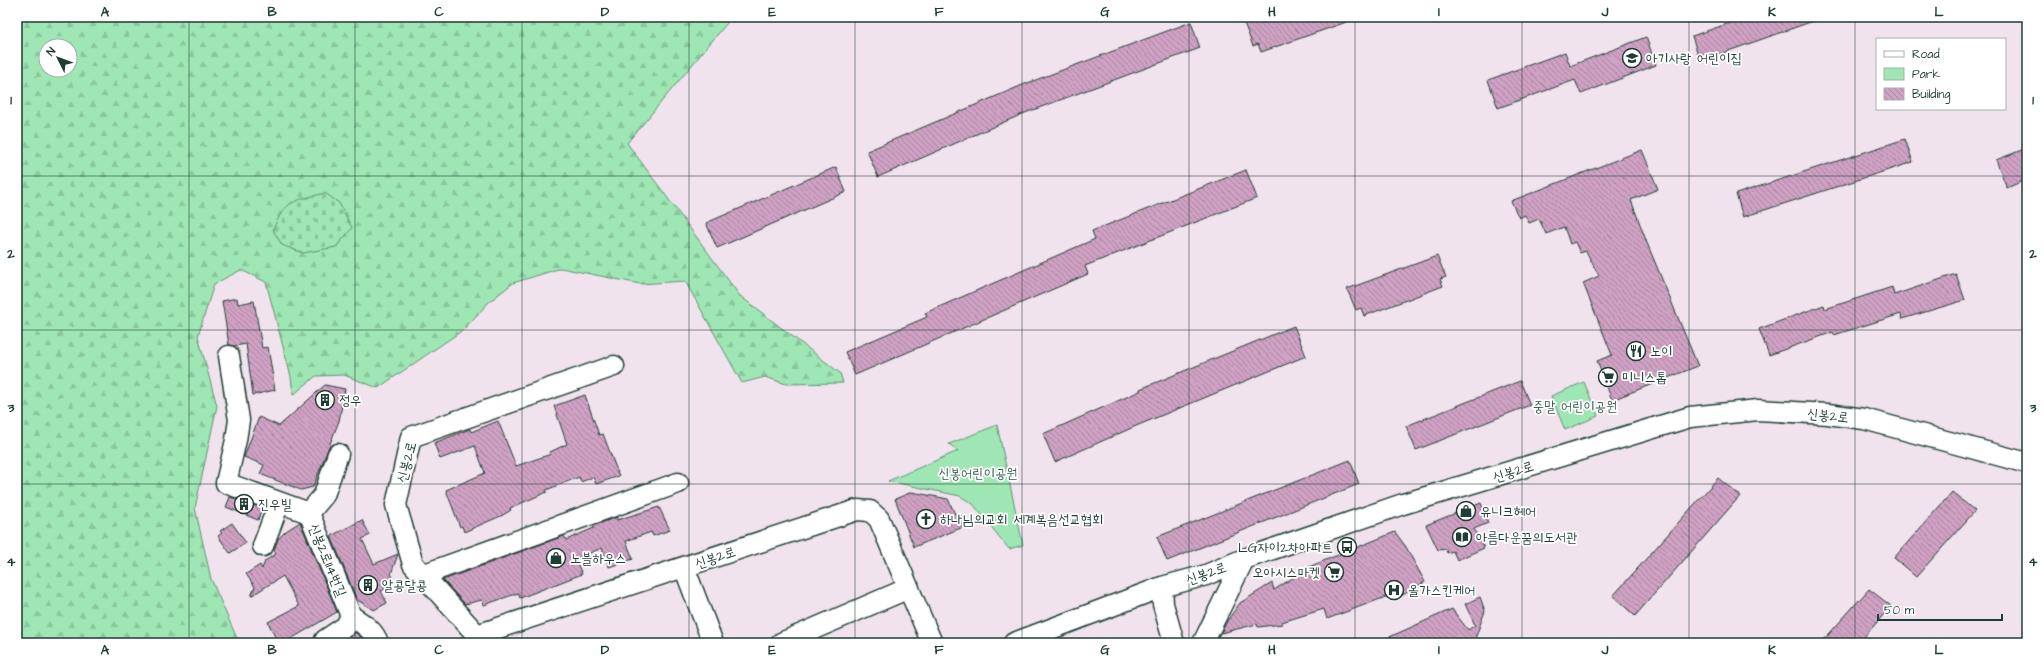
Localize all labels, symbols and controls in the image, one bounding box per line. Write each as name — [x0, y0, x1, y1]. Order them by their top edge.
text: A — [101, 3, 110, 21]
text: B — [267, 3, 277, 21]
text: C — [434, 3, 444, 21]
text: D — [601, 3, 610, 21]
text: E — [768, 3, 776, 21]
text: F — [934, 3, 944, 21]
text: G — [1100, 3, 1110, 21]
text: H — [1268, 3, 1276, 21]
text: I — [1438, 3, 1440, 21]
text: J — [1601, 3, 1609, 21]
text: K — [1768, 3, 1776, 21]
text: L — [1934, 3, 1944, 21]
north arrow — [38, 38, 78, 78]
legend — [1876, 38, 2006, 110]
text: N — [43, 44, 59, 59]
text: Road — [1912, 46, 1940, 63]
school or university icon: 아기사랑 어린이집 — [1621, 47, 1643, 69]
place label: 아기사랑 어린이집 — [1646, 49, 1742, 69]
text: Park — [1912, 66, 1940, 83]
text: Building — [1912, 86, 1950, 104]
text: 1 — [10, 91, 12, 109]
text: 1 — [2032, 91, 2034, 109]
text: 2 — [6, 245, 15, 263]
text: 2 — [2028, 245, 2037, 263]
restaurant icon: 노이 — [1625, 340, 1647, 362]
place label: 노이 — [1650, 342, 1673, 362]
supermarket icon: 미니스톱 — [1597, 366, 1619, 388]
place label: 미니스톱 — [1622, 368, 1667, 388]
building icon: 정우 — [314, 389, 336, 411]
place label: 정우 — [339, 391, 362, 411]
park label: 중말 어린이공원 — [1533, 397, 1617, 417]
text: 3 — [7, 399, 15, 417]
text: 3 — [2029, 399, 2037, 417]
street label: 신봉2로 — [1806, 404, 1850, 428]
street label: 신봉2로 — [392, 439, 422, 485]
street label: 신봉2로 — [1490, 456, 1536, 488]
park label: 신봉어린이공원 — [939, 464, 1017, 484]
building icon: 진우빌 — [233, 493, 255, 515]
place label: 진우빌 — [258, 495, 293, 515]
shop icon: 유니크헤어 — [1455, 500, 1477, 522]
place label: 유니크헤어 — [1480, 502, 1536, 522]
church icon: 하나님의교회 세계복음선교협회 — [915, 508, 937, 530]
place label: 하나님의교회 세계복음선교협회 — [940, 510, 1103, 530]
street label: 신봉2로114번길 — [303, 521, 351, 601]
library icon: 아름다운꿈의도서관 — [1451, 526, 1473, 548]
place label: 아름다운꿈의도서관 — [1476, 528, 1577, 548]
bus stop icon: LG자이2차아파트 — [1336, 536, 1358, 558]
place label: LG자이2차아파트 — [1238, 538, 1333, 558]
street label: 신봉2로 — [692, 542, 738, 574]
shop icon: 노블하우스 — [545, 547, 567, 569]
place label: 노블하우스 — [570, 549, 626, 569]
text: 4 — [7, 553, 16, 571]
text: 4 — [2029, 553, 2038, 571]
street label: 신봉2로 — [1183, 558, 1229, 590]
supermarket icon: 오아시스마켓 — [1323, 561, 1345, 583]
place label: 오아시스마켓 — [1252, 563, 1320, 583]
building icon: 알콩달콩 — [357, 574, 379, 596]
place label: 알콩달콩 — [382, 576, 427, 596]
hospital icon: 올가스킨케어 — [1383, 579, 1405, 601]
place label: 올가스킨케어 — [1408, 581, 1476, 601]
scale bar — [1878, 596, 2002, 622]
text: 50 m — [1884, 602, 1915, 619]
text: A — [101, 641, 110, 659]
text: B — [267, 641, 277, 659]
text: C — [434, 641, 444, 659]
text: D — [601, 641, 610, 659]
text: E — [768, 641, 776, 659]
text: F — [934, 641, 944, 659]
text: G — [1100, 641, 1110, 659]
text: H — [1268, 641, 1276, 659]
text: I — [1438, 641, 1440, 659]
text: J — [1601, 641, 1609, 659]
text: K — [1768, 641, 1776, 659]
text: L — [1934, 641, 1944, 659]

